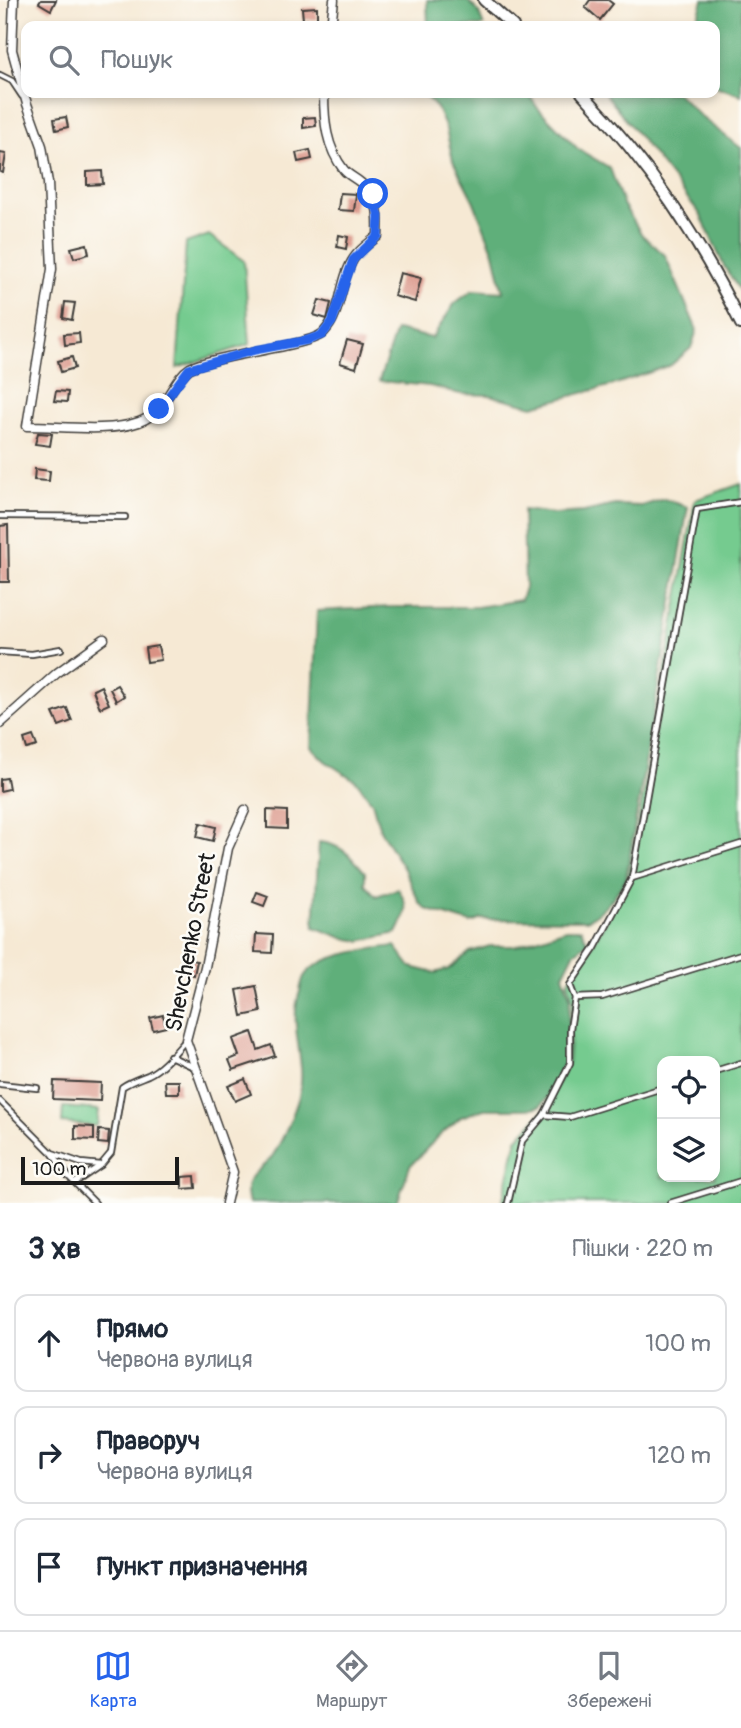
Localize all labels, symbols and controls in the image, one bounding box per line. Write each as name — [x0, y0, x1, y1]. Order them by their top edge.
search box — [21, 21, 720, 98]
icon: search — [45, 41, 83, 79]
text: Пошук — [101, 44, 174, 76]
route start — [357, 178, 388, 209]
route end — [143, 393, 174, 424]
street label: Shevchenko Street — [159, 849, 222, 1034]
map controls — [657, 1056, 720, 1182]
button: locate — [657, 1056, 720, 1119]
button: layers — [657, 1119, 720, 1182]
scale bar — [21, 1154, 178, 1186]
text: 100 m — [32, 1157, 86, 1181]
text: 3 хв — [28, 1230, 81, 1267]
text: Пішки · 220 m — [572, 1234, 713, 1263]
text: Прямо — [97, 1313, 168, 1345]
icon: ahead — [30, 1324, 68, 1362]
text: 100 m — [645, 1329, 711, 1358]
text: Червона вулиця — [97, 1345, 253, 1374]
text: Праворуч — [97, 1425, 200, 1457]
icon: right — [30, 1436, 68, 1474]
text: 120 m — [648, 1441, 711, 1470]
text: Червона вулиця — [97, 1457, 253, 1486]
icon: arrive — [30, 1548, 68, 1586]
text: Пункт призначення — [97, 1551, 308, 1583]
tab: Карта — [90, 1647, 137, 1713]
tab: Маршрут — [316, 1647, 388, 1713]
tab: Збережені — [567, 1647, 651, 1713]

